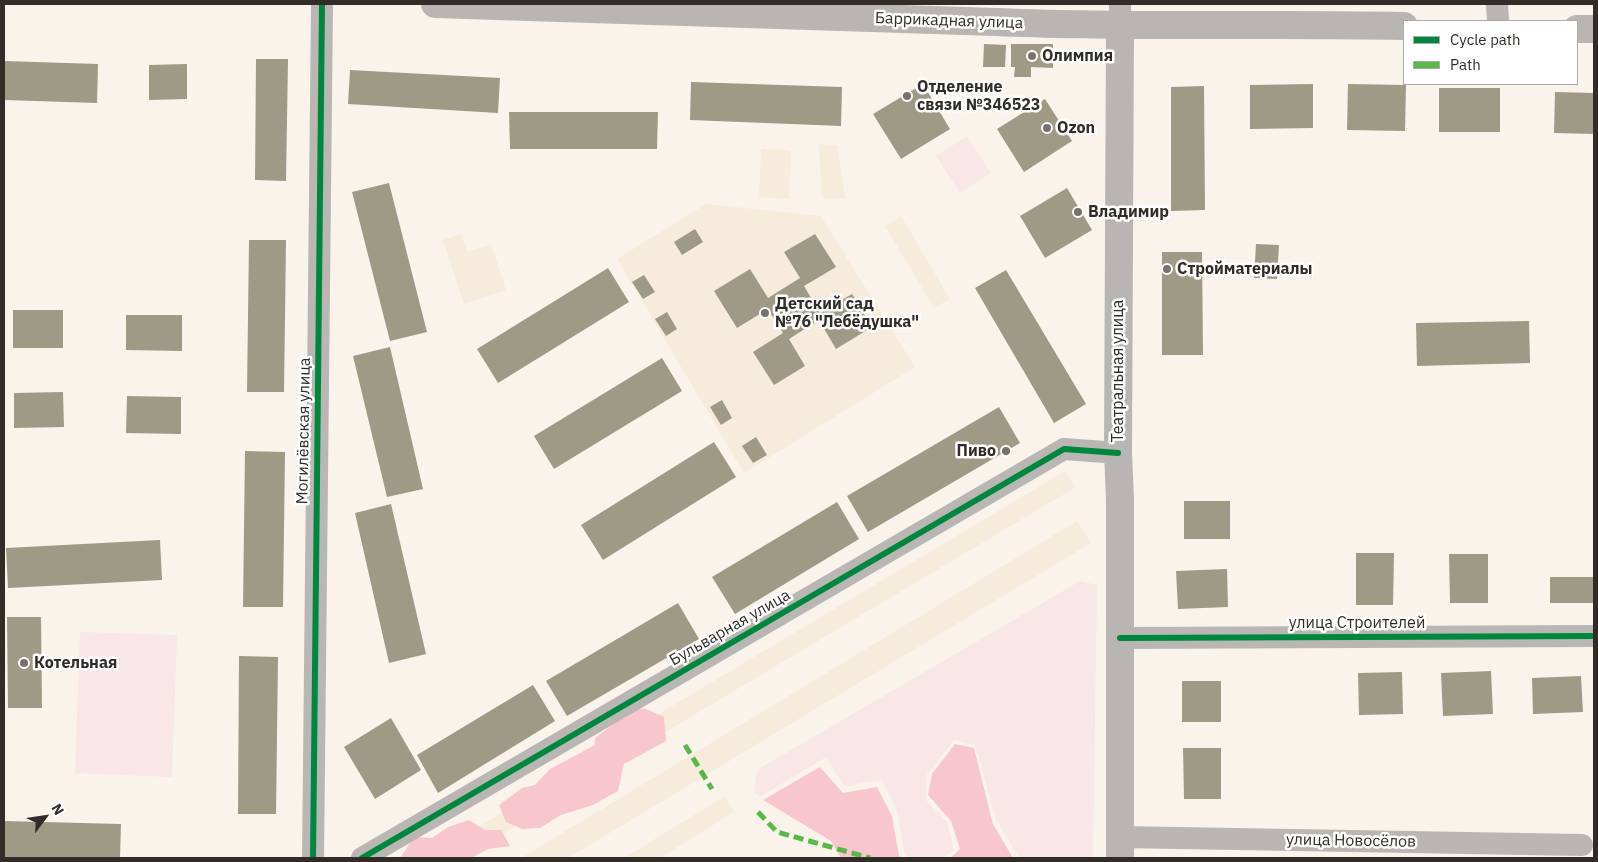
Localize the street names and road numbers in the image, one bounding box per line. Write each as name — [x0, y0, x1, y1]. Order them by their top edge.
street label: Баррикадная улица — [875, 9, 1023, 33]
street label: Театральная улица — [1108, 300, 1128, 442]
street label: Могилёвская улица — [293, 357, 315, 505]
street label: Бульварная улица — [666, 586, 794, 670]
street label: улица Строителей — [1289, 613, 1425, 633]
street label: улица Новосёлов — [1286, 830, 1416, 852]

